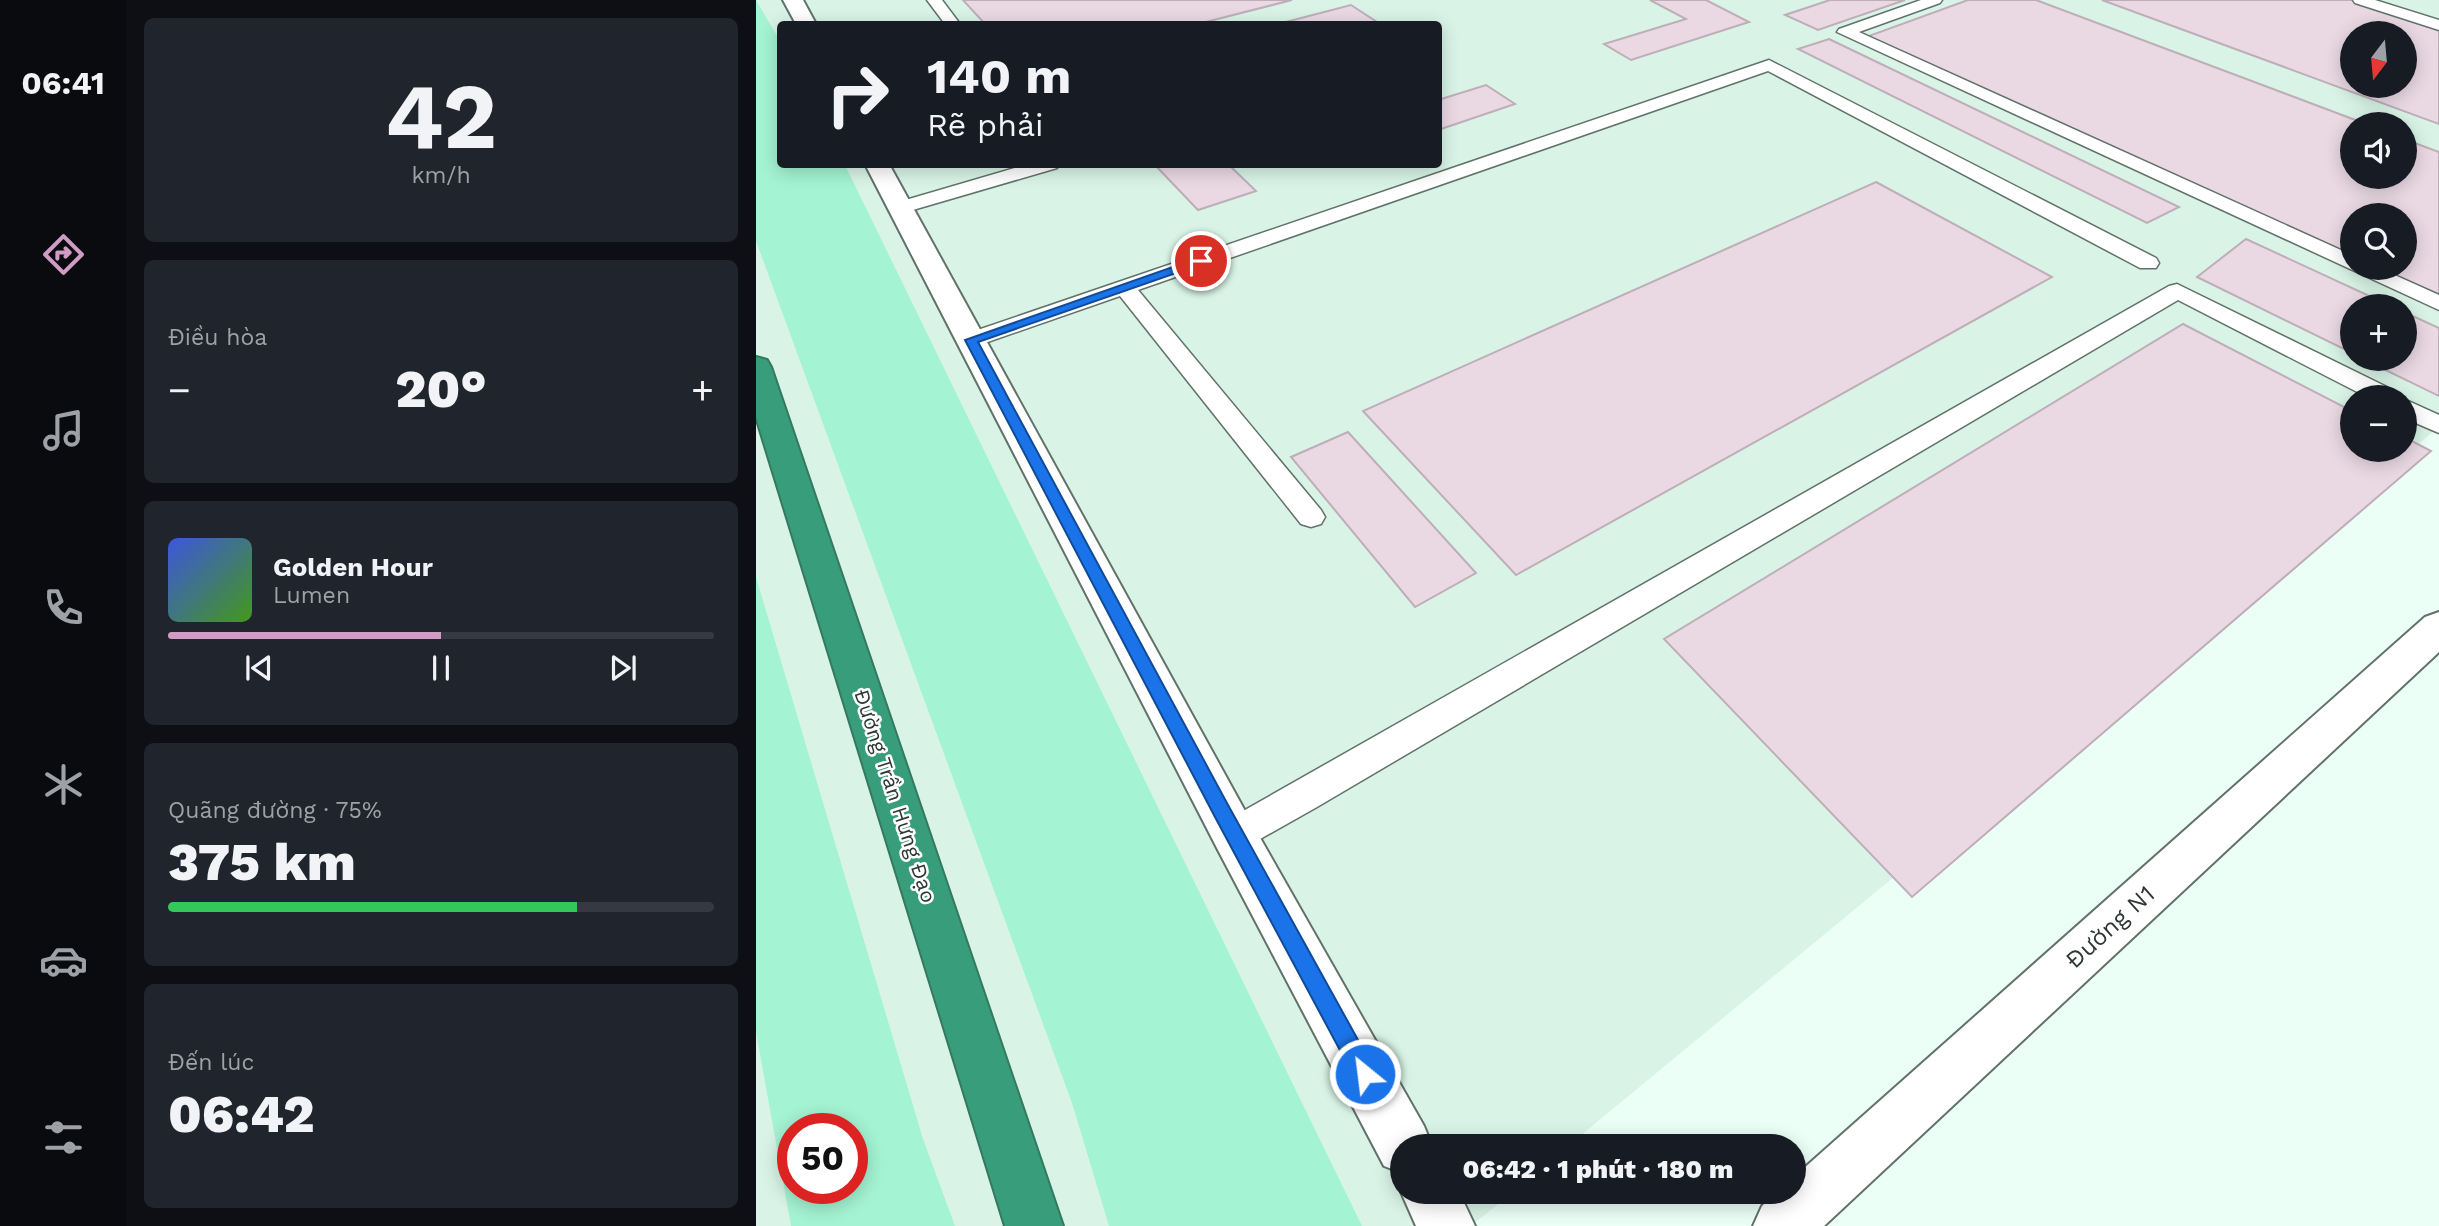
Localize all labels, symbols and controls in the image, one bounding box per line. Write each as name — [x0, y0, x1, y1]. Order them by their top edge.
north arrow — [2340, 21, 2417, 98]
map controls — [2340, 21, 2417, 462]
text: 140 m — [927, 47, 1071, 105]
icon: right — [812, 49, 903, 140]
text: 42 — [385, 63, 497, 170]
text: 06:41 — [21, 64, 105, 102]
text: Rẽ phải — [927, 106, 1044, 144]
button: sound — [2340, 112, 2417, 189]
text: km/h — [411, 162, 471, 189]
button: search — [2340, 203, 2417, 280]
icon: directions — [39, 230, 88, 279]
pin — [1171, 231, 1231, 291]
icon: arrive — [1182, 242, 1220, 280]
button: + — [2340, 294, 2417, 371]
text: Điều hòa — [168, 324, 267, 351]
text: 20° — [395, 359, 487, 420]
text: − — [168, 368, 191, 412]
text: + — [691, 368, 714, 412]
button: − — [2340, 385, 2417, 462]
icon: music — [39, 406, 88, 455]
text: Golden Hour — [273, 552, 433, 582]
text: Lumen — [273, 582, 350, 609]
icon: phone — [39, 583, 88, 632]
icon: previous — [240, 649, 278, 687]
icon: pause — [422, 649, 460, 687]
icon: next — [604, 649, 642, 687]
street label: Đường Trần Hưng Đạo — [849, 686, 942, 906]
icon: climate — [39, 760, 88, 809]
text: Quãng đường · 75% — [168, 797, 382, 824]
text: 375 km — [168, 832, 356, 893]
street label: Đường N1 — [2060, 880, 2160, 974]
icon: car — [39, 936, 88, 985]
position arrow — [1328, 1037, 1402, 1111]
text: Đến lúc — [168, 1049, 254, 1076]
text: 06:42 — [168, 1084, 315, 1145]
icon: filters — [39, 1113, 88, 1162]
speed limit sign: 50 — [777, 1113, 868, 1204]
text: 06:42 · 1 phút · 180 m — [1463, 1154, 1733, 1184]

